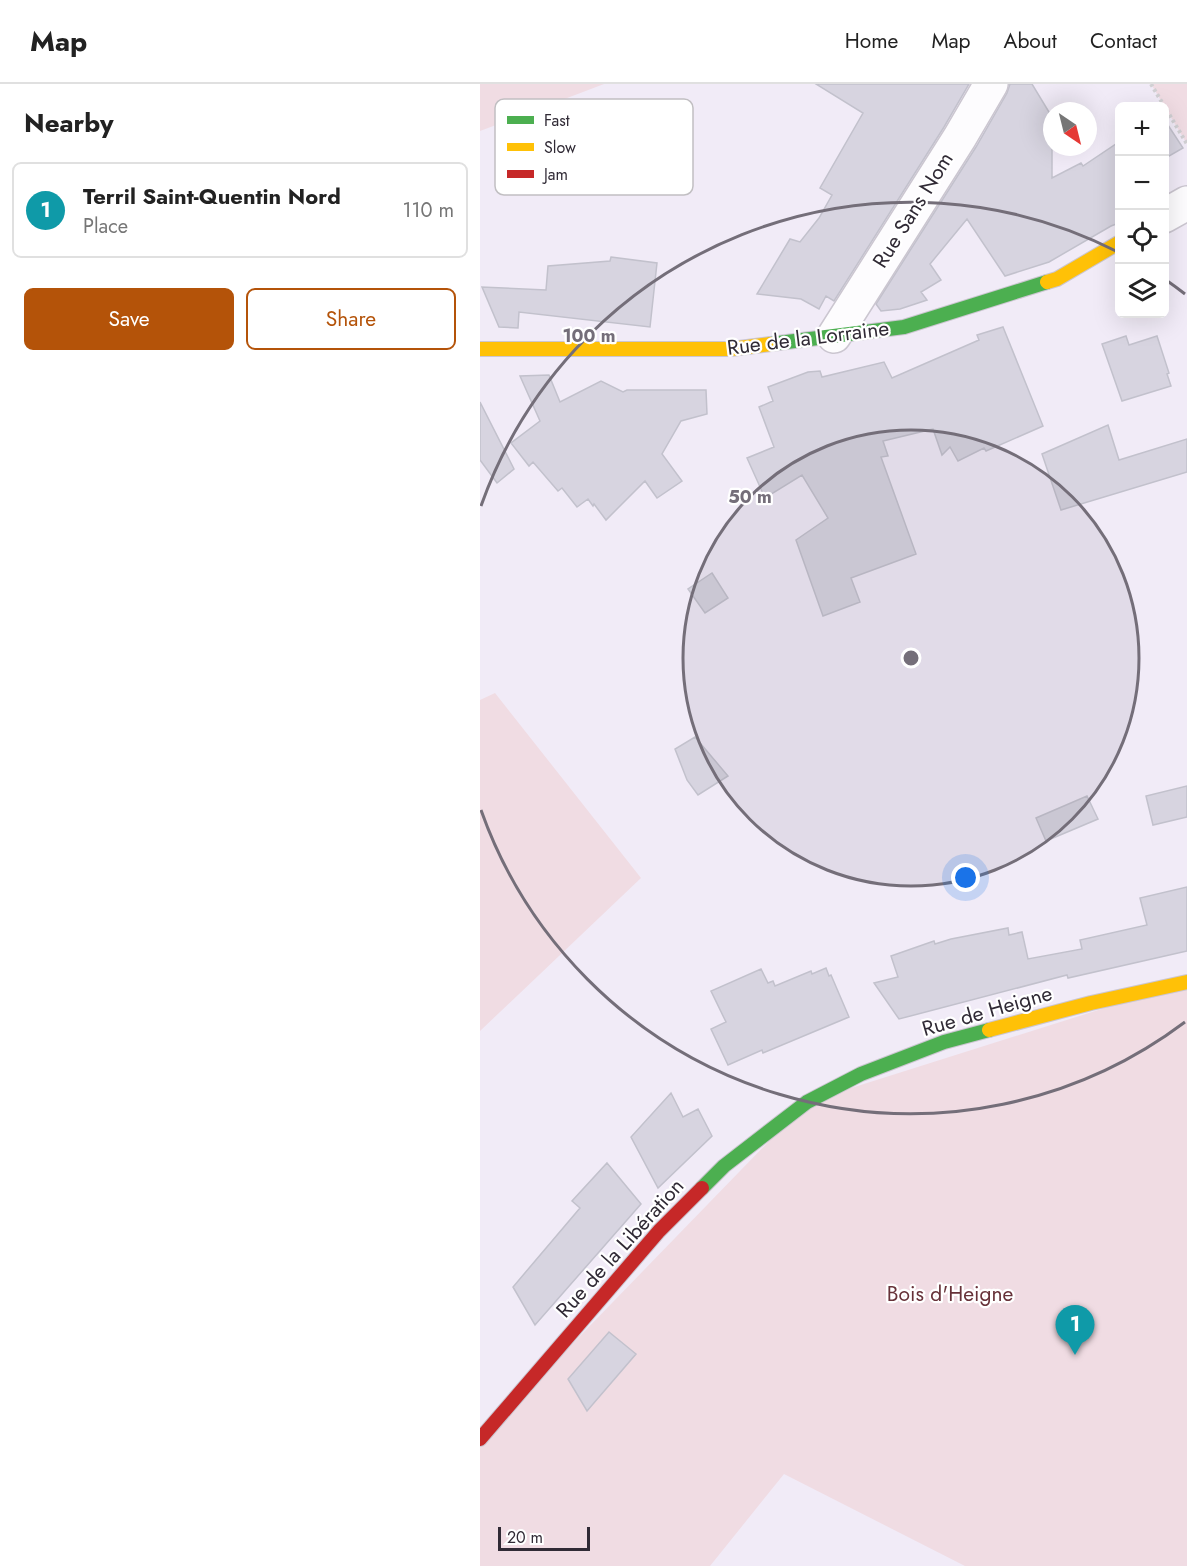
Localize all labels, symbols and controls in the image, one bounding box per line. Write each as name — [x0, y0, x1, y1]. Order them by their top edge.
text: Map — [30, 21, 87, 62]
text: Home — [845, 26, 898, 56]
text: Map — [931, 26, 971, 56]
text: About — [1004, 26, 1057, 56]
text: Contact — [1090, 26, 1157, 56]
legend — [495, 99, 693, 195]
north arrow — [1043, 102, 1097, 156]
map controls — [1115, 102, 1169, 318]
button: + — [1115, 102, 1169, 156]
text: Nearby — [24, 104, 113, 142]
text: Fast — [544, 109, 570, 132]
text: Slow — [544, 136, 576, 159]
street label: Rue Sans Nom — [865, 146, 961, 274]
button: − — [1115, 156, 1169, 210]
text: Jam — [542, 163, 568, 186]
text: Terril Saint-Quentin Nord — [83, 180, 341, 212]
text: 1 — [40, 196, 51, 225]
text: 110 m — [402, 196, 454, 225]
button: locate — [1115, 210, 1169, 264]
text: Place — [83, 212, 128, 241]
button: layers — [1115, 264, 1169, 318]
button: Save — [24, 288, 234, 350]
button: Share — [246, 288, 456, 350]
street label: Rue de la Lorraine — [725, 313, 891, 363]
text: 100 m — [562, 323, 616, 349]
text: 50 m — [728, 484, 772, 510]
centre of rings — [901, 648, 921, 668]
your location — [951, 863, 980, 892]
street label: Rue de Heigne — [918, 978, 1056, 1044]
street label: Rue de la Libération — [549, 1172, 691, 1324]
park label: Bois d'Heigne — [887, 1279, 1013, 1309]
pin: 1 — [1056, 1306, 1094, 1355]
scale bar — [498, 1524, 590, 1552]
text: 20 m — [507, 1526, 543, 1549]

